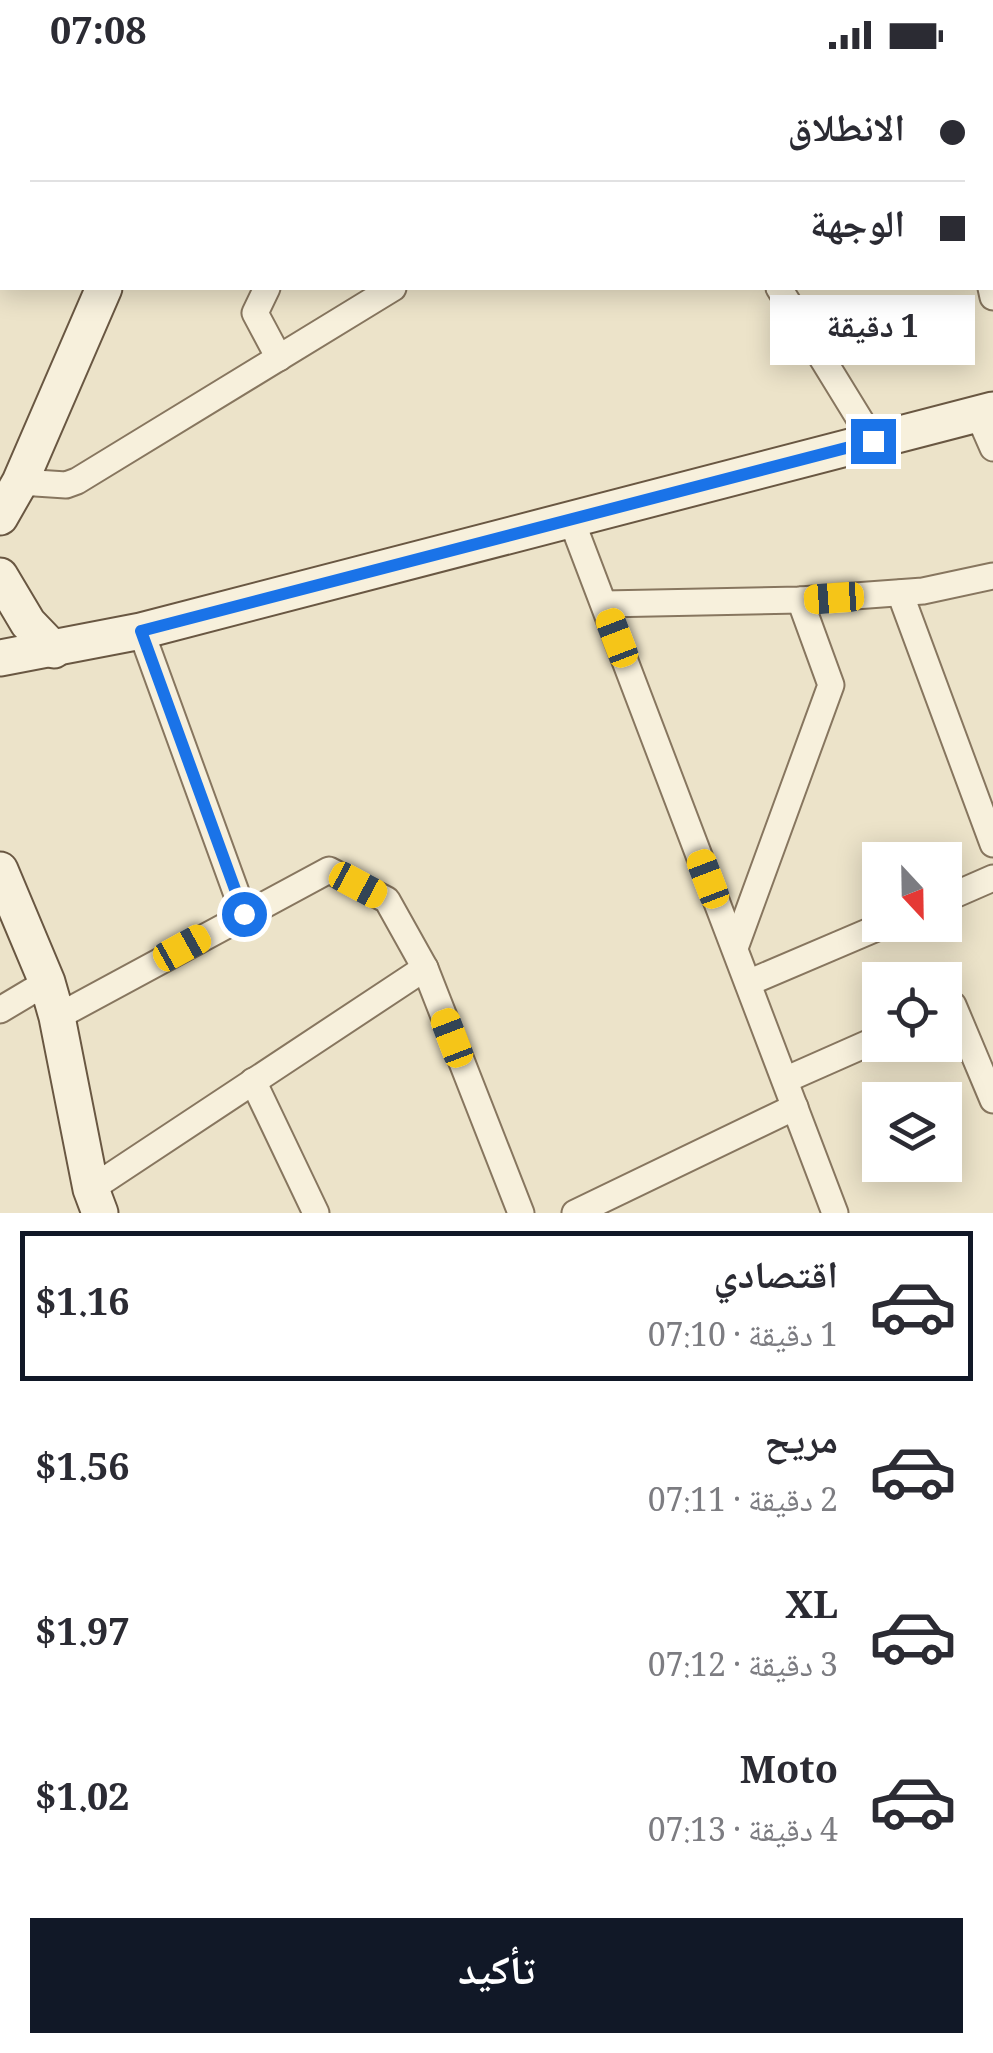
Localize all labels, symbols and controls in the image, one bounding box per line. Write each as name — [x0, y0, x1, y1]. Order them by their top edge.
text: 07:08 — [50, 3, 147, 68]
text: الانطلاق — [787, 100, 905, 165]
text: الوجهة — [810, 196, 905, 261]
callout: 1 دقيقة — [770, 296, 976, 366]
text: 1 دقيقة — [826, 303, 919, 357]
route end — [851, 419, 896, 464]
car — [803, 581, 865, 615]
car — [592, 605, 642, 671]
north arrow — [862, 842, 962, 942]
map controls — [862, 842, 962, 1182]
car — [683, 846, 733, 912]
car — [324, 858, 392, 912]
route start — [222, 892, 267, 937]
car — [148, 920, 216, 976]
button: locate — [862, 962, 962, 1062]
car — [427, 1005, 477, 1071]
button: layers — [862, 1082, 962, 1182]
text: اقتصادي — [714, 1247, 838, 1312]
icon: car — [868, 1261, 958, 1351]
text: $1.16 — [35, 1274, 130, 1339]
text: 1 دقيقة · 07:10 — [648, 1312, 838, 1366]
text: مريح — [764, 1412, 838, 1477]
icon: car — [868, 1426, 958, 1516]
text: $1.56 — [35, 1439, 130, 1504]
text: 2 دقيقة · 07:11 — [648, 1477, 838, 1531]
text: XL — [785, 1577, 838, 1642]
icon: car — [868, 1591, 958, 1681]
text: $1.97 — [35, 1604, 130, 1669]
text: 3 دقيقة · 07:12 — [648, 1642, 838, 1696]
text: Moto — [740, 1742, 838, 1807]
icon: car — [868, 1756, 958, 1846]
text: $1.02 — [35, 1769, 130, 1834]
text: 4 دقيقة · 07:13 — [648, 1807, 838, 1861]
button: تأكيد — [30, 1918, 963, 2033]

